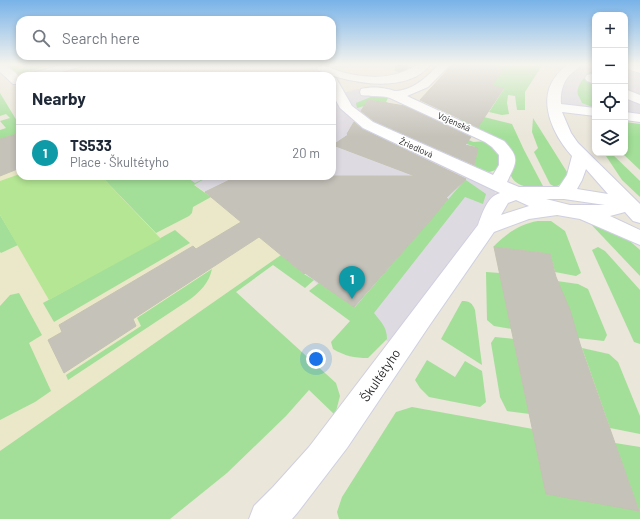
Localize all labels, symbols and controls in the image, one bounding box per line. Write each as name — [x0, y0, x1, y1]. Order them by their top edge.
map controls — [592, 12, 628, 156]
button: + — [592, 12, 628, 48]
search box — [16, 16, 336, 60]
icon: search — [30, 27, 52, 49]
text: Search here — [62, 29, 140, 47]
button: − — [592, 48, 628, 84]
button: locate — [592, 84, 628, 120]
text: Nearby — [32, 88, 86, 108]
street label: Vojenská — [436, 109, 472, 134]
button: layers — [592, 120, 628, 156]
street label: Žriedlová — [398, 135, 435, 160]
text: TS533 — [70, 136, 112, 154]
text: 1 — [43, 145, 47, 161]
text: 20 m — [292, 145, 320, 161]
text: Place · Škultétyho — [70, 154, 169, 170]
pin: 1 — [339, 266, 365, 299]
street label: Škultétyho — [357, 346, 403, 404]
your location — [306, 349, 326, 369]

